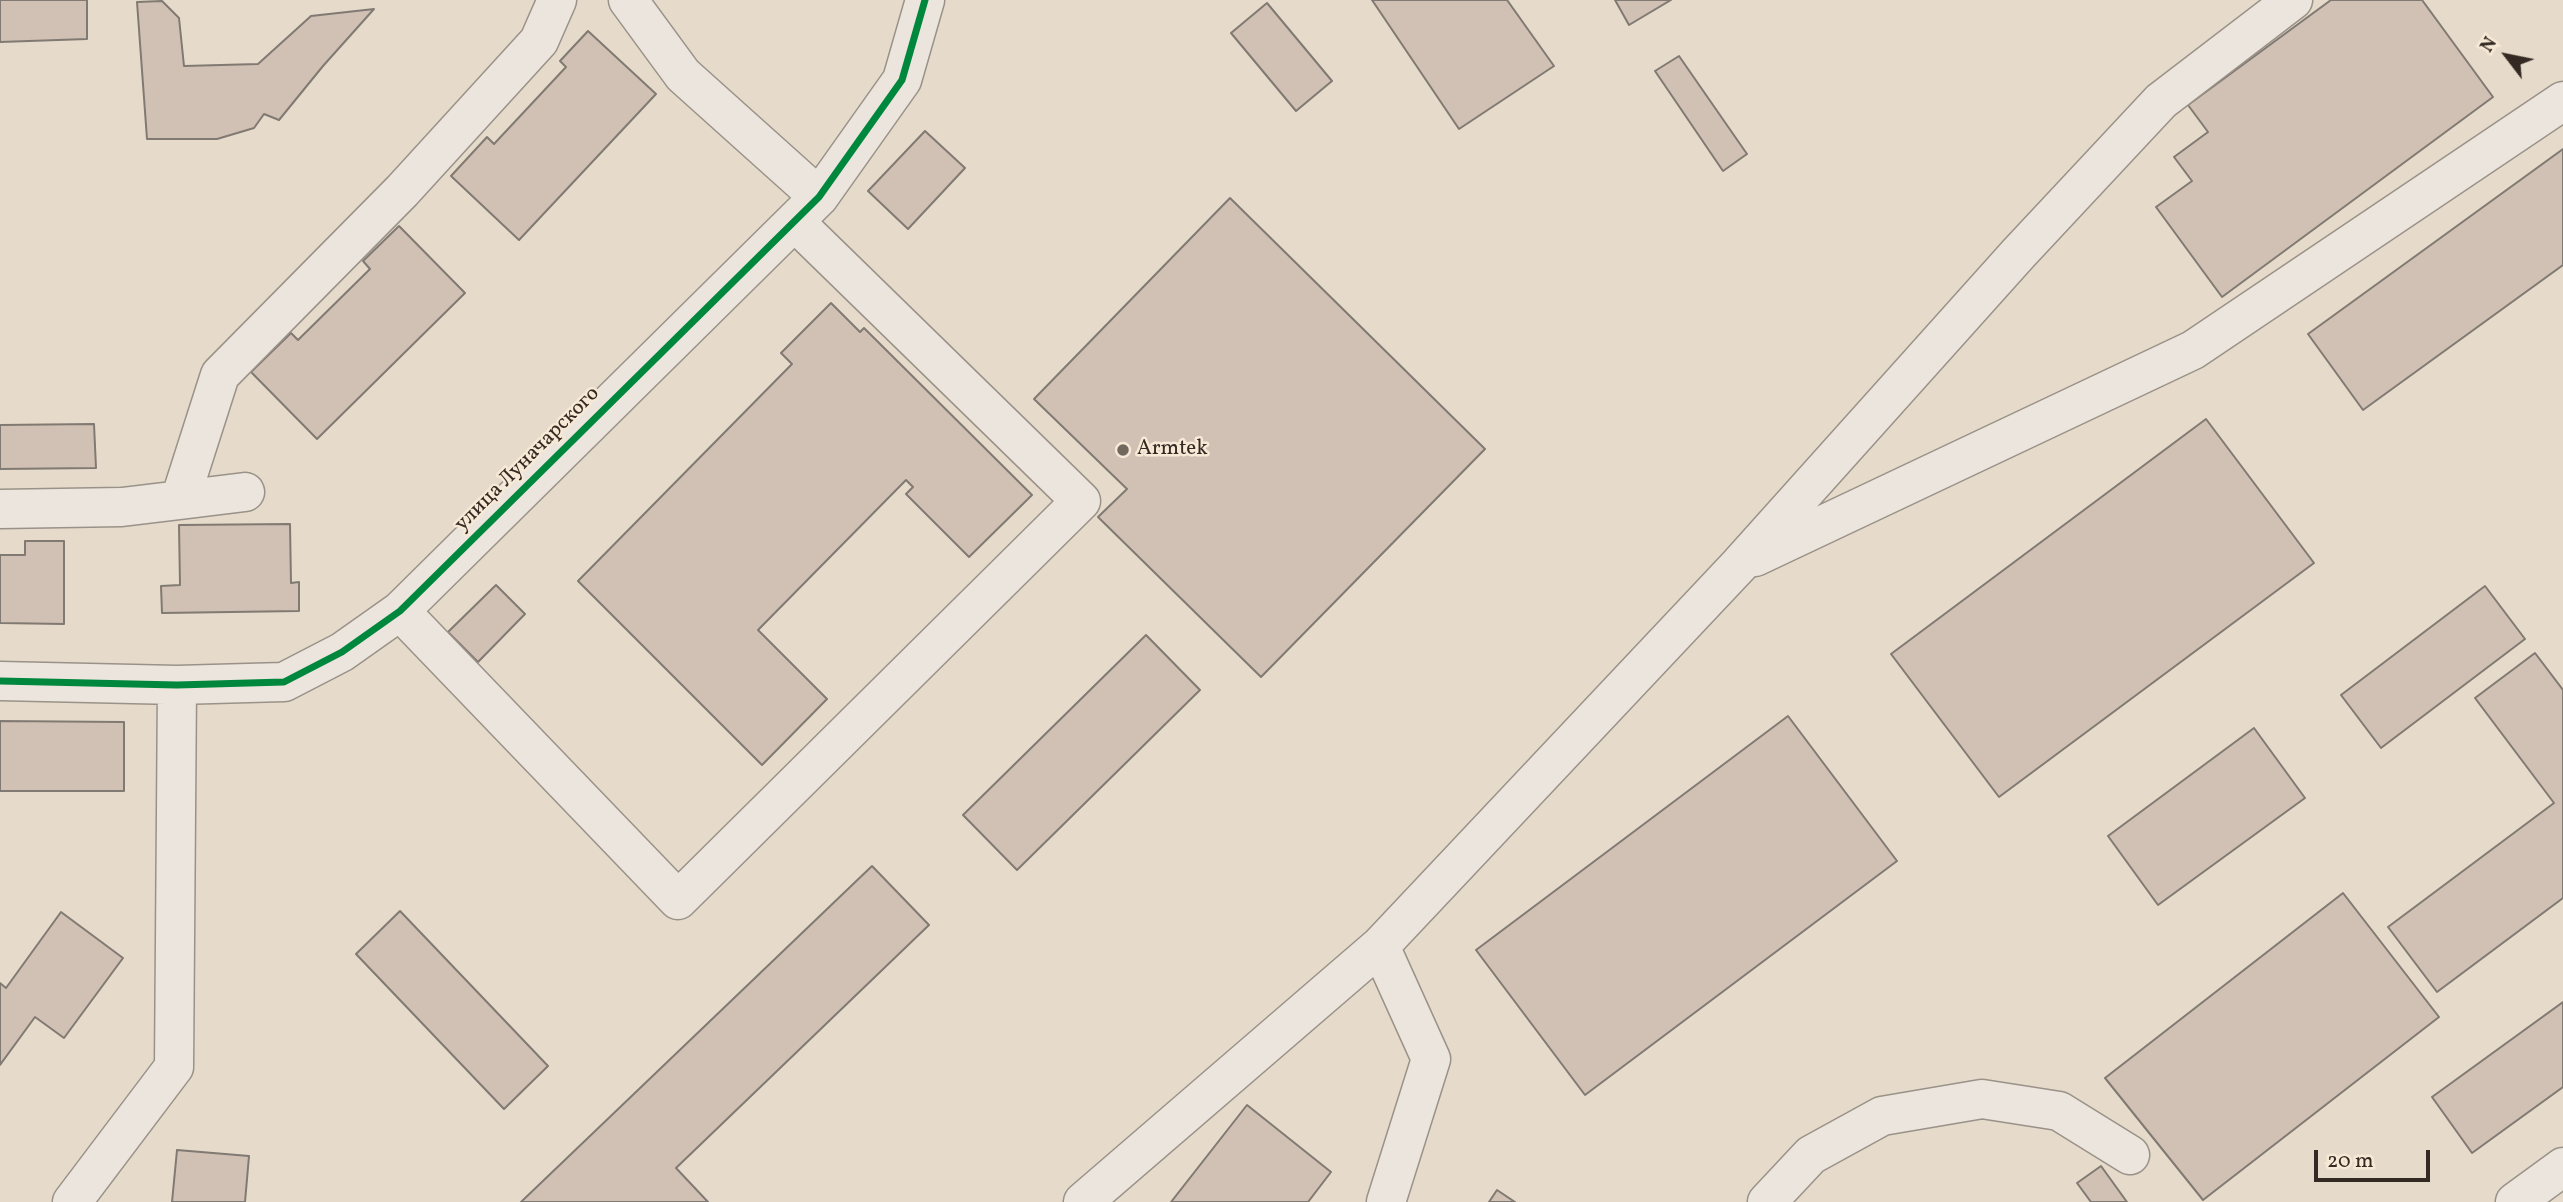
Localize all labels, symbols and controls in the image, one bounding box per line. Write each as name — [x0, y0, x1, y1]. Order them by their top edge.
north arrow — [2472, 21, 2542, 91]
text: N — [2475, 32, 2504, 58]
street label: улица Луначарского — [450, 382, 606, 538]
place label: Armtek — [1137, 437, 1208, 463]
marker: Armtek — [1115, 442, 1131, 458]
scale bar — [2318, 1136, 2434, 1180]
text: 20 m — [2327, 1147, 2373, 1176]

